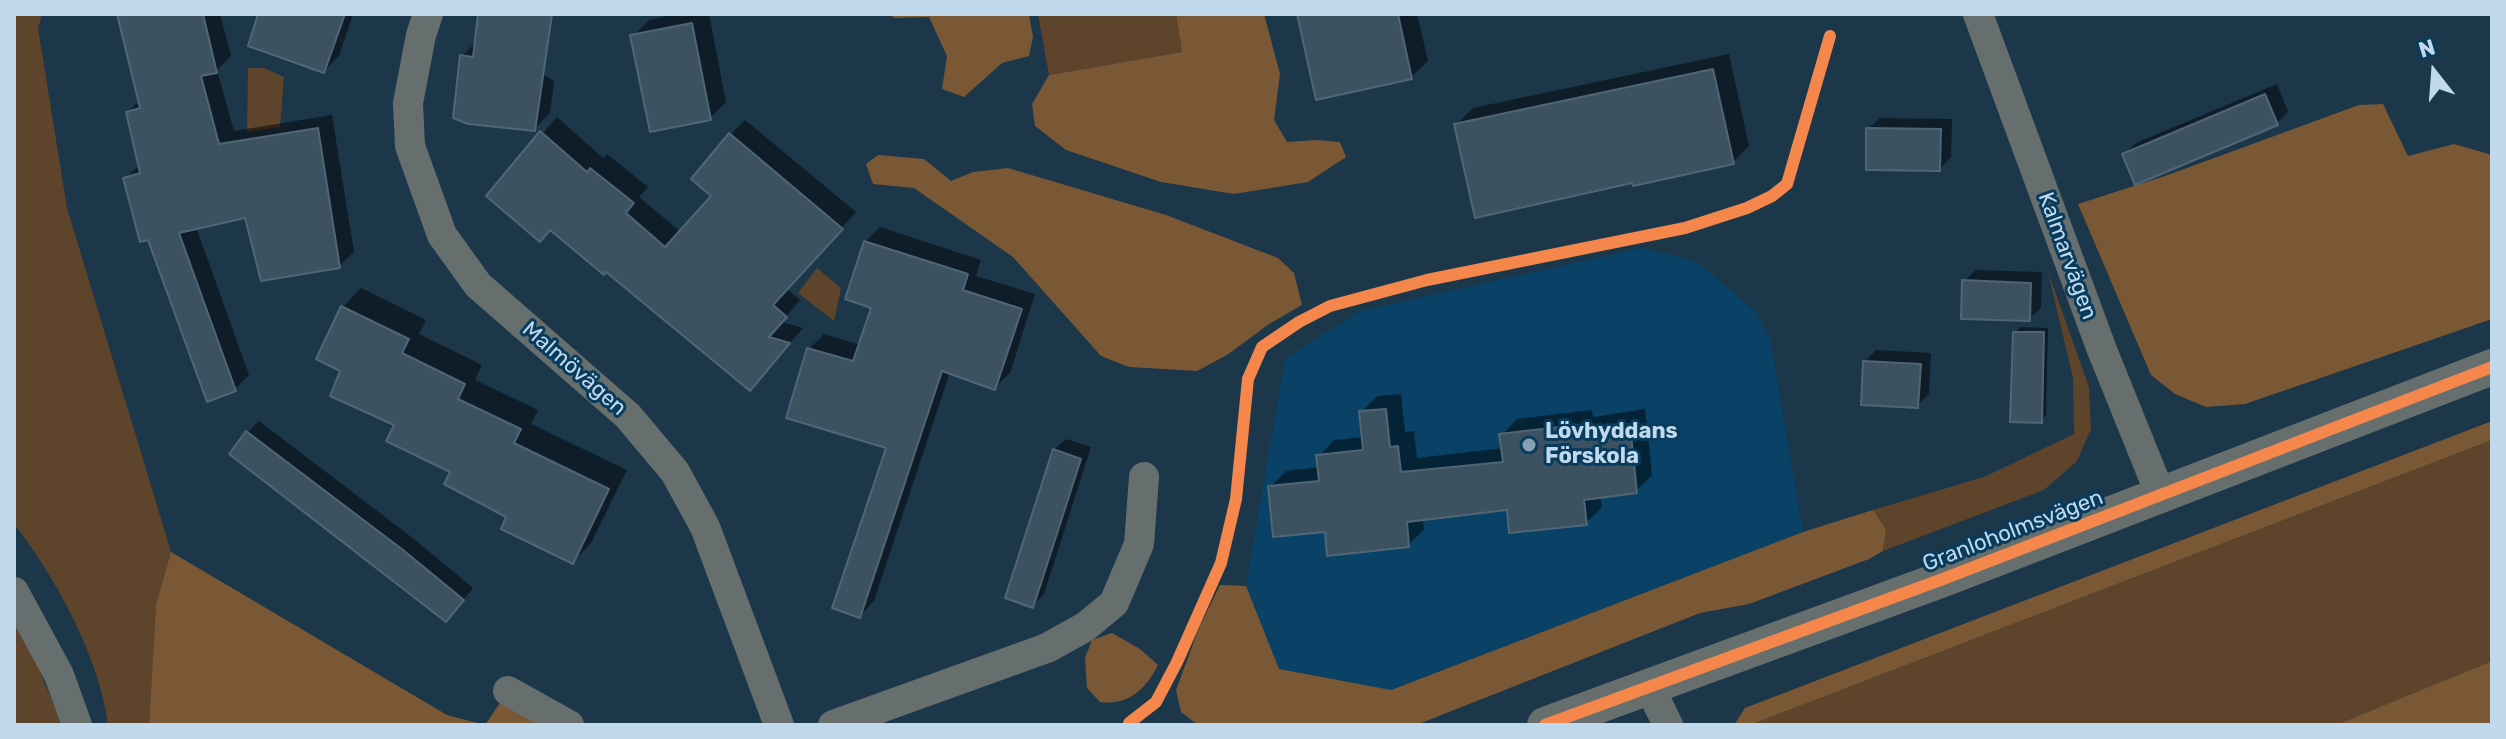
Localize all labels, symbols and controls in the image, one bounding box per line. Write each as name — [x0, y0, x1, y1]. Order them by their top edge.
north arrow — [2394, 32, 2474, 112]
text: N — [2415, 33, 2438, 64]
street label: Kalmarvägen — [2032, 189, 2102, 323]
street label: Malmövägen — [517, 317, 631, 421]
place label: Lövhyddans Förskola — [1545, 419, 1678, 470]
marker: Lövhyddans Förskola — [1520, 436, 1538, 454]
street label: Granloholmsvägen — [1919, 484, 2107, 578]

